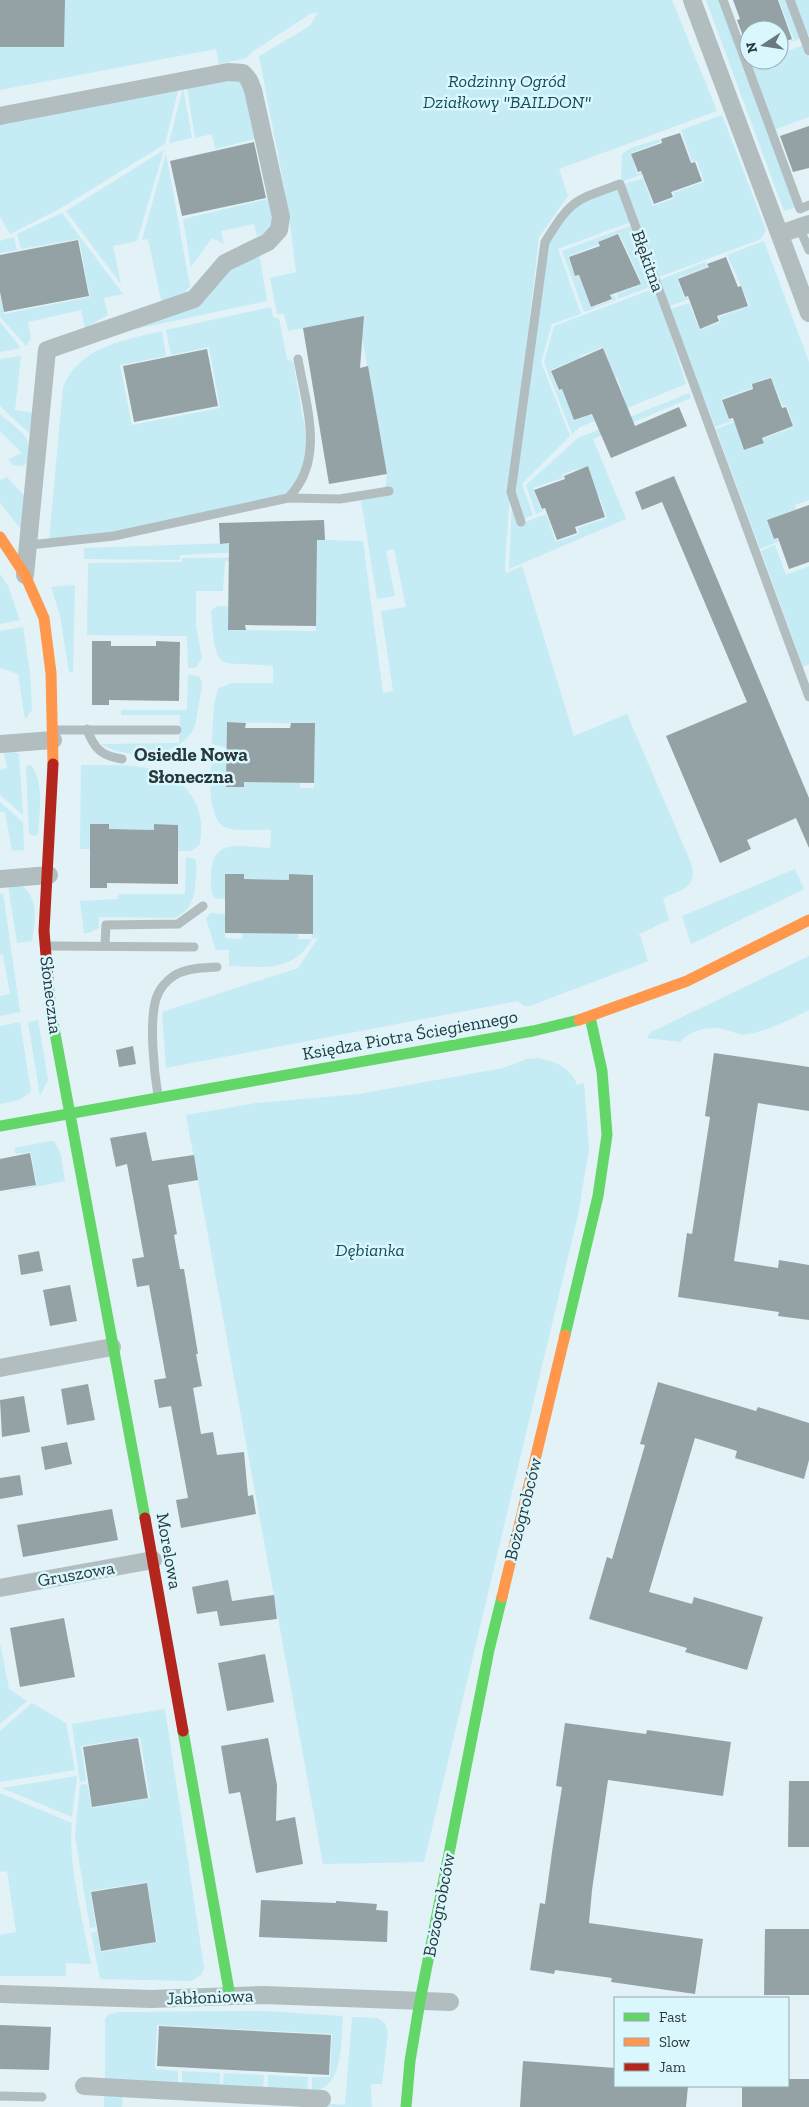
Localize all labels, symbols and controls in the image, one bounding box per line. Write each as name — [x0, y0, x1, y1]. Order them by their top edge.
north arrow — [739, 20, 789, 70]
text: N — [742, 40, 761, 55]
park label: Rodzinny Ogród Działkowy "BAILDON" — [423, 70, 591, 113]
street label: Błękitna — [627, 227, 669, 295]
district label: Osiedle Nowa Słoneczna — [134, 743, 248, 788]
street label: Słoneczna — [35, 955, 67, 1035]
street label: Księdza Piotra Ściegiennego — [300, 1005, 520, 1065]
park label: Dębianka — [335, 1239, 405, 1261]
street label: Bożogrobców — [500, 1455, 546, 1563]
street label: Morelowa — [151, 1511, 187, 1591]
street label: Gruszowa — [36, 1556, 117, 1592]
street label: Bożogrobców — [418, 1851, 460, 1959]
street label: Jabłoniowa — [166, 1984, 254, 2010]
legend — [614, 1997, 789, 2087]
text: Fast — [659, 2008, 687, 2026]
text: Slow — [659, 2033, 691, 2051]
text: Jam — [659, 2058, 686, 2076]

